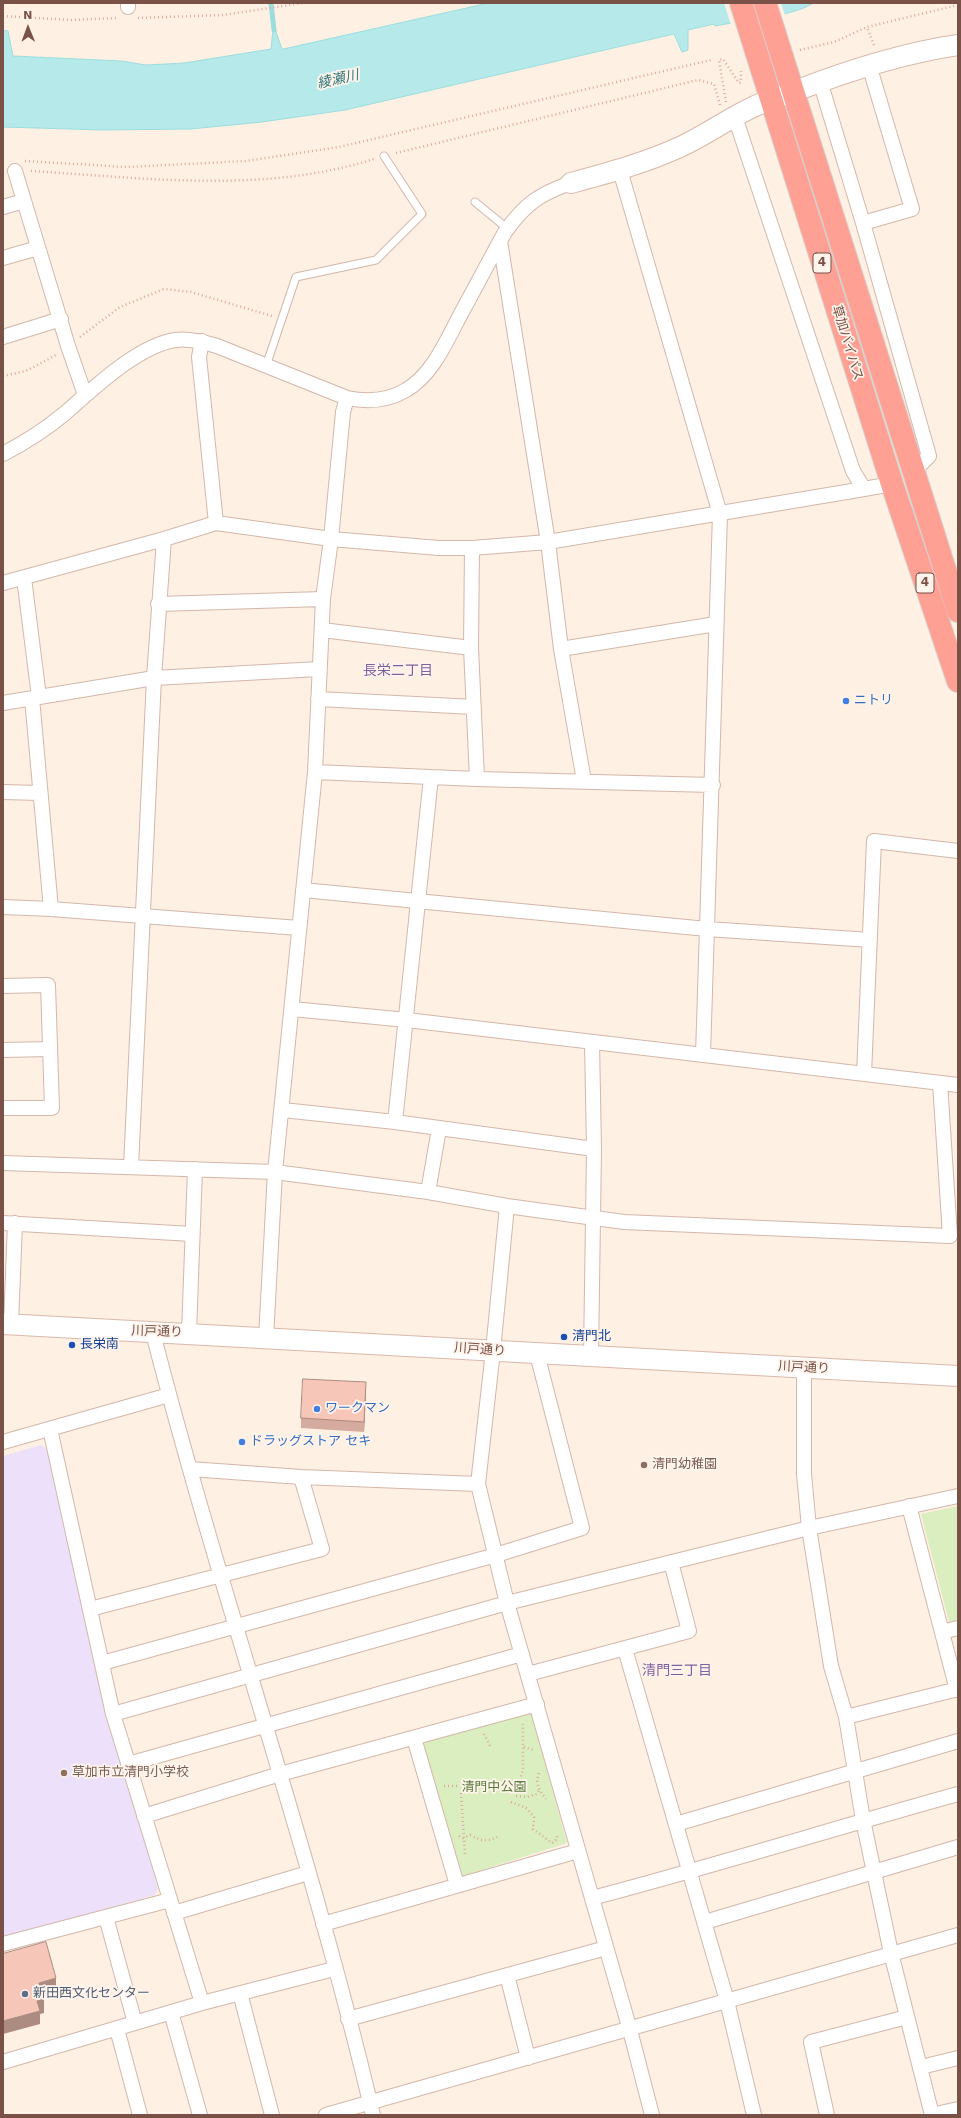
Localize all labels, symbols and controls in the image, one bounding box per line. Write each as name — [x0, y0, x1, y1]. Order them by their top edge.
north arrow — [8, 8, 48, 48]
text: N — [23, 9, 33, 22]
water label: 綾瀬川 — [316, 67, 360, 93]
road number: 4 — [813, 253, 831, 273]
street label: 草加バイパス — [828, 303, 866, 383]
road number: 4 — [916, 573, 934, 593]
district label: 長栄二丁目 — [363, 663, 433, 679]
place label: ニトリ — [854, 693, 893, 709]
marker: ニトリ — [841, 696, 851, 706]
street label: 川戸通り — [131, 1323, 183, 1341]
place label: 清門北 — [572, 1329, 611, 1345]
marker: 清門北 — [559, 1332, 569, 1342]
place label: 長栄南 — [80, 1337, 119, 1353]
marker: 長栄南 — [67, 1340, 77, 1350]
street label: 川戸通り — [454, 1340, 506, 1360]
street label: 川戸通り — [778, 1359, 830, 1377]
place label: ワークマン — [325, 1401, 390, 1417]
marker: ワークマン — [312, 1404, 322, 1414]
place label: ドラッグストア セキ — [250, 1434, 371, 1450]
marker: ドラッグストア セキ — [237, 1437, 247, 1447]
place label: 清門幼稚園 — [652, 1457, 717, 1473]
marker: 清門幼稚園 — [639, 1460, 649, 1470]
district label: 清門三丁目 — [642, 1663, 712, 1679]
place label: 草加市立清門小学校 — [72, 1765, 189, 1781]
marker: 草加市立清門小学校 — [59, 1768, 69, 1778]
park label: 清門中公園 — [462, 1780, 526, 1796]
place label: 新田西文化センター — [33, 1986, 150, 2002]
marker: 新田西文化センター — [20, 1989, 30, 1999]

